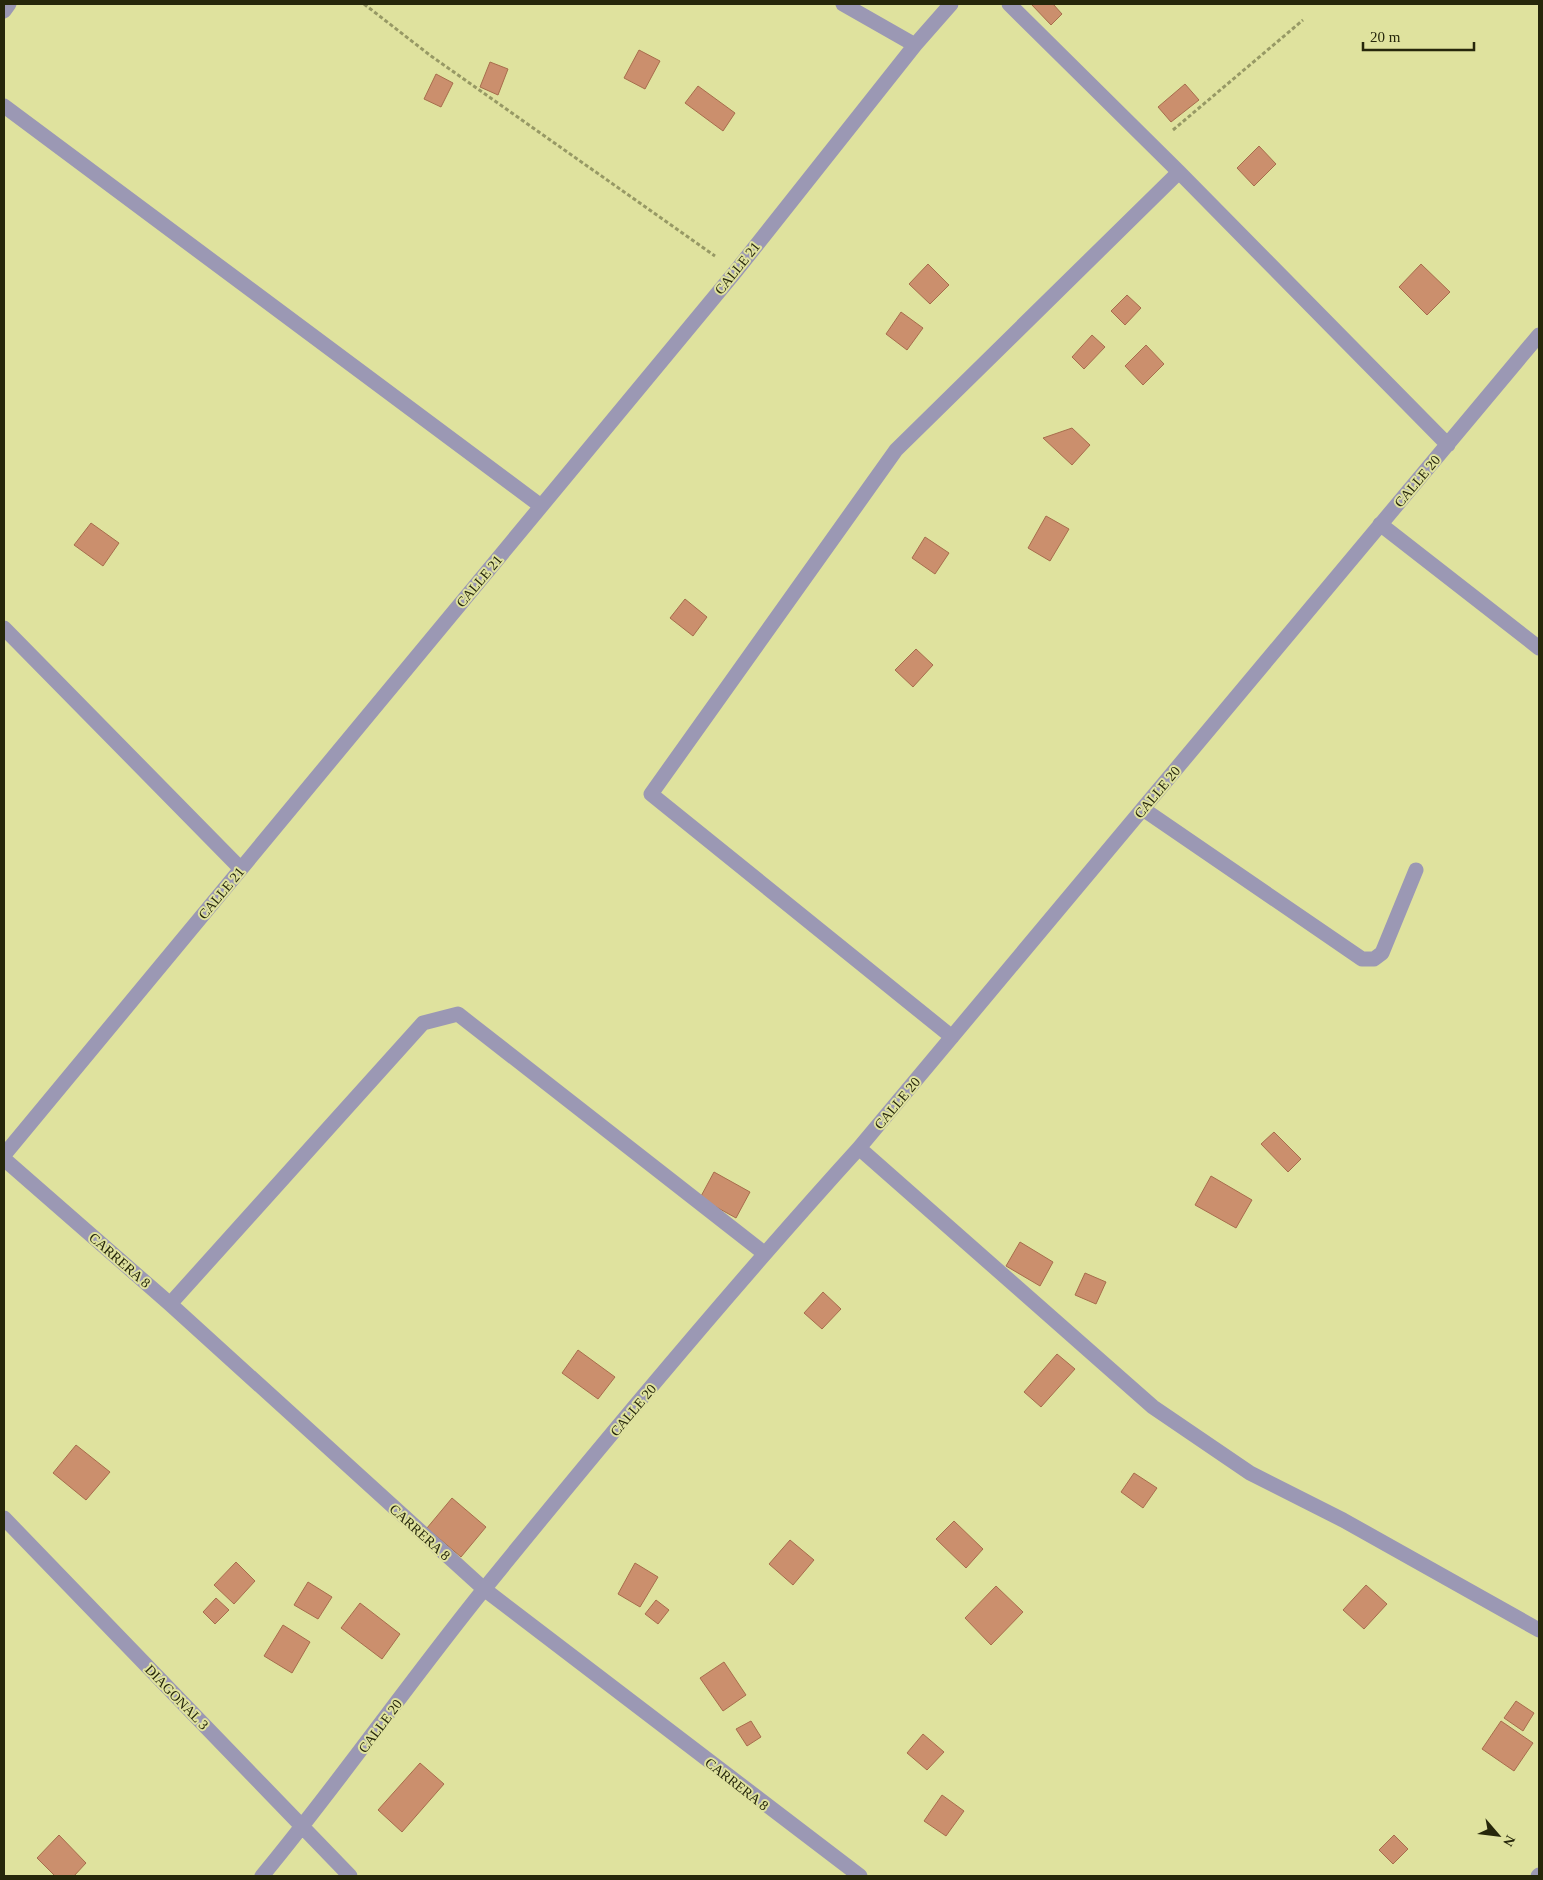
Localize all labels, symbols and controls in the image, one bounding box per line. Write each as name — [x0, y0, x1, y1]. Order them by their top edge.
scale bar — [1363, 20, 1474, 52]
text: 20 m — [1370, 29, 1401, 45]
street label: CALLE 21 — [712, 239, 763, 297]
street label: CALLE 20 — [1392, 453, 1443, 510]
street label: CALLE 21 — [454, 553, 505, 610]
street label: CALLE 20 — [1132, 764, 1183, 821]
street label: CALLE 21 — [196, 865, 247, 922]
street label: CALLE 20 — [872, 1075, 923, 1132]
street label: CARRERA 8 — [86, 1230, 153, 1291]
street label: CALLE 20 — [608, 1382, 659, 1439]
street label: CARRERA 8 — [386, 1501, 453, 1563]
street label: DIAGONAL 3 — [142, 1662, 211, 1733]
street label: CALLE 20 — [356, 1697, 405, 1756]
street label: CARRERA 8 — [702, 1755, 771, 1814]
north arrow — [1473, 1810, 1523, 1860]
text: N — [1500, 1833, 1518, 1849]

